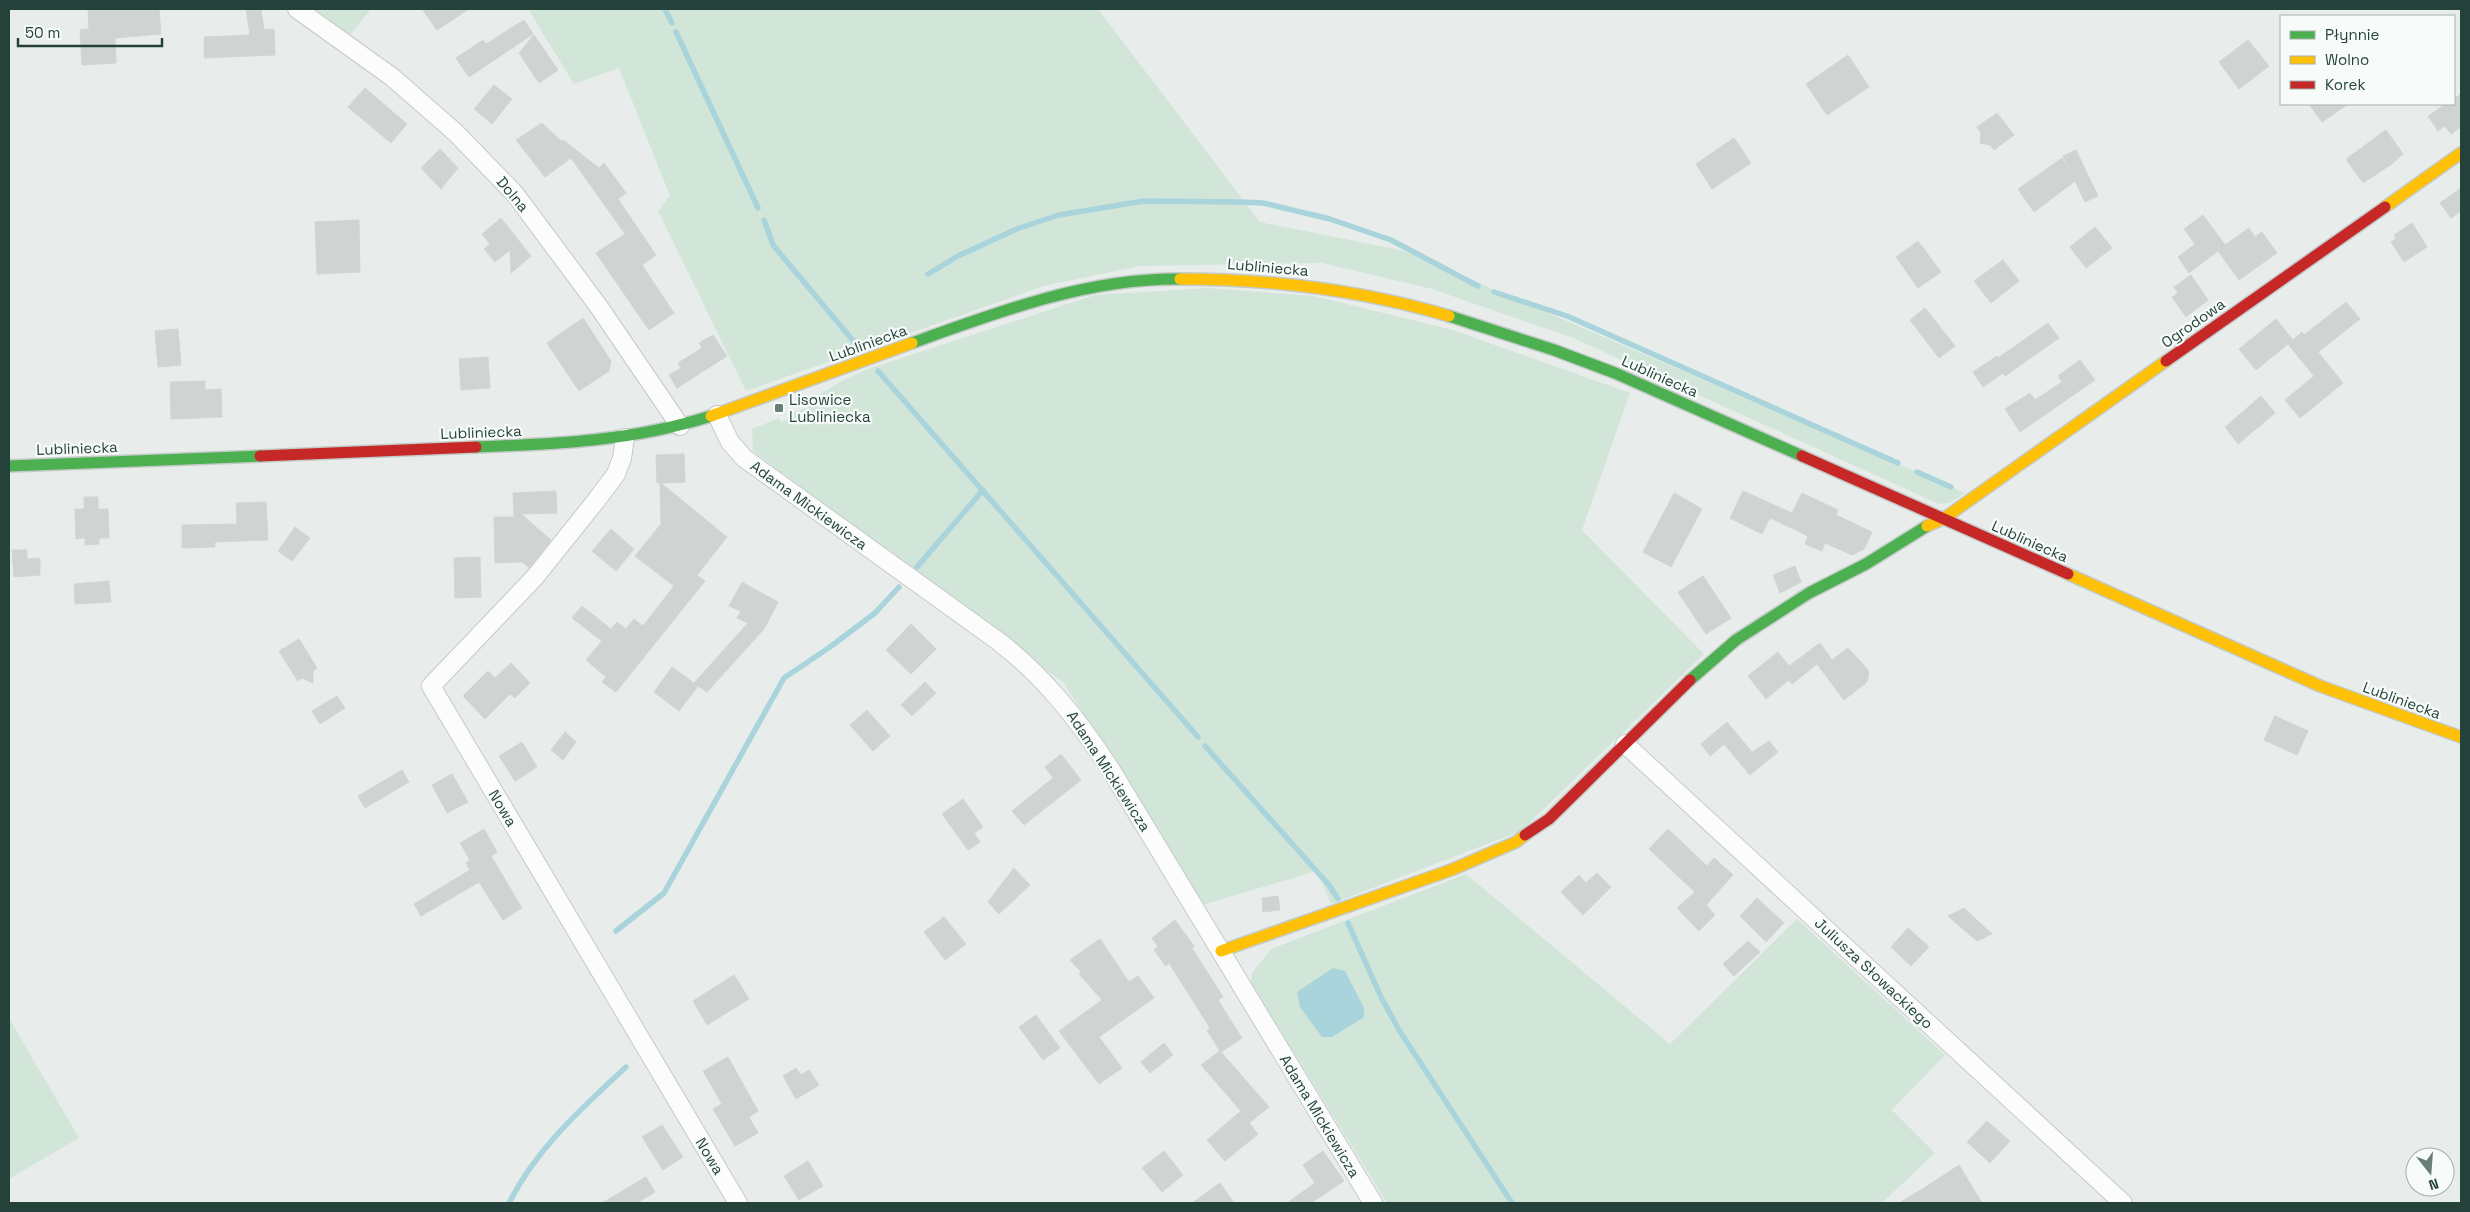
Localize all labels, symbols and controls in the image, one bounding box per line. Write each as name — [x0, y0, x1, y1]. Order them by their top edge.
scale bar — [18, 15, 161, 47]
legend — [2280, 15, 2455, 105]
text: 50 m — [25, 23, 60, 42]
text: Płynnie — [2325, 25, 2379, 44]
text: Wolno — [2325, 50, 2369, 69]
text: Korek — [2325, 75, 2365, 94]
street label: Dolna — [493, 172, 534, 216]
street label: Lubliniecka — [1227, 254, 1310, 280]
street label: Ogrodowa — [2157, 294, 2229, 352]
street label: Lubliniecka — [826, 320, 910, 366]
street label: Lubliniecka — [1619, 351, 1701, 401]
place label: Lisowice Lubliniecka — [789, 390, 871, 426]
marker: Lisowice Lubliniecka — [773, 402, 785, 414]
street label: Lubliniecka — [440, 421, 522, 443]
street label: Lubliniecka — [36, 437, 118, 459]
street label: Adama Mickiewicza — [747, 456, 872, 554]
street label: Lubliniecka — [1989, 516, 2071, 566]
street label: Lubliniecka — [2360, 677, 2444, 723]
street label: Adama Mickiewicza — [1063, 707, 1155, 835]
street label: Nowa — [485, 786, 522, 830]
street label: Juliusza Słowackiego — [1811, 913, 1937, 1033]
street label: Adama Mickiewicza — [1276, 1051, 1364, 1181]
street label: Nowa — [692, 1134, 729, 1178]
north arrow — [2405, 1147, 2455, 1197]
text: N — [2427, 1174, 2441, 1194]

